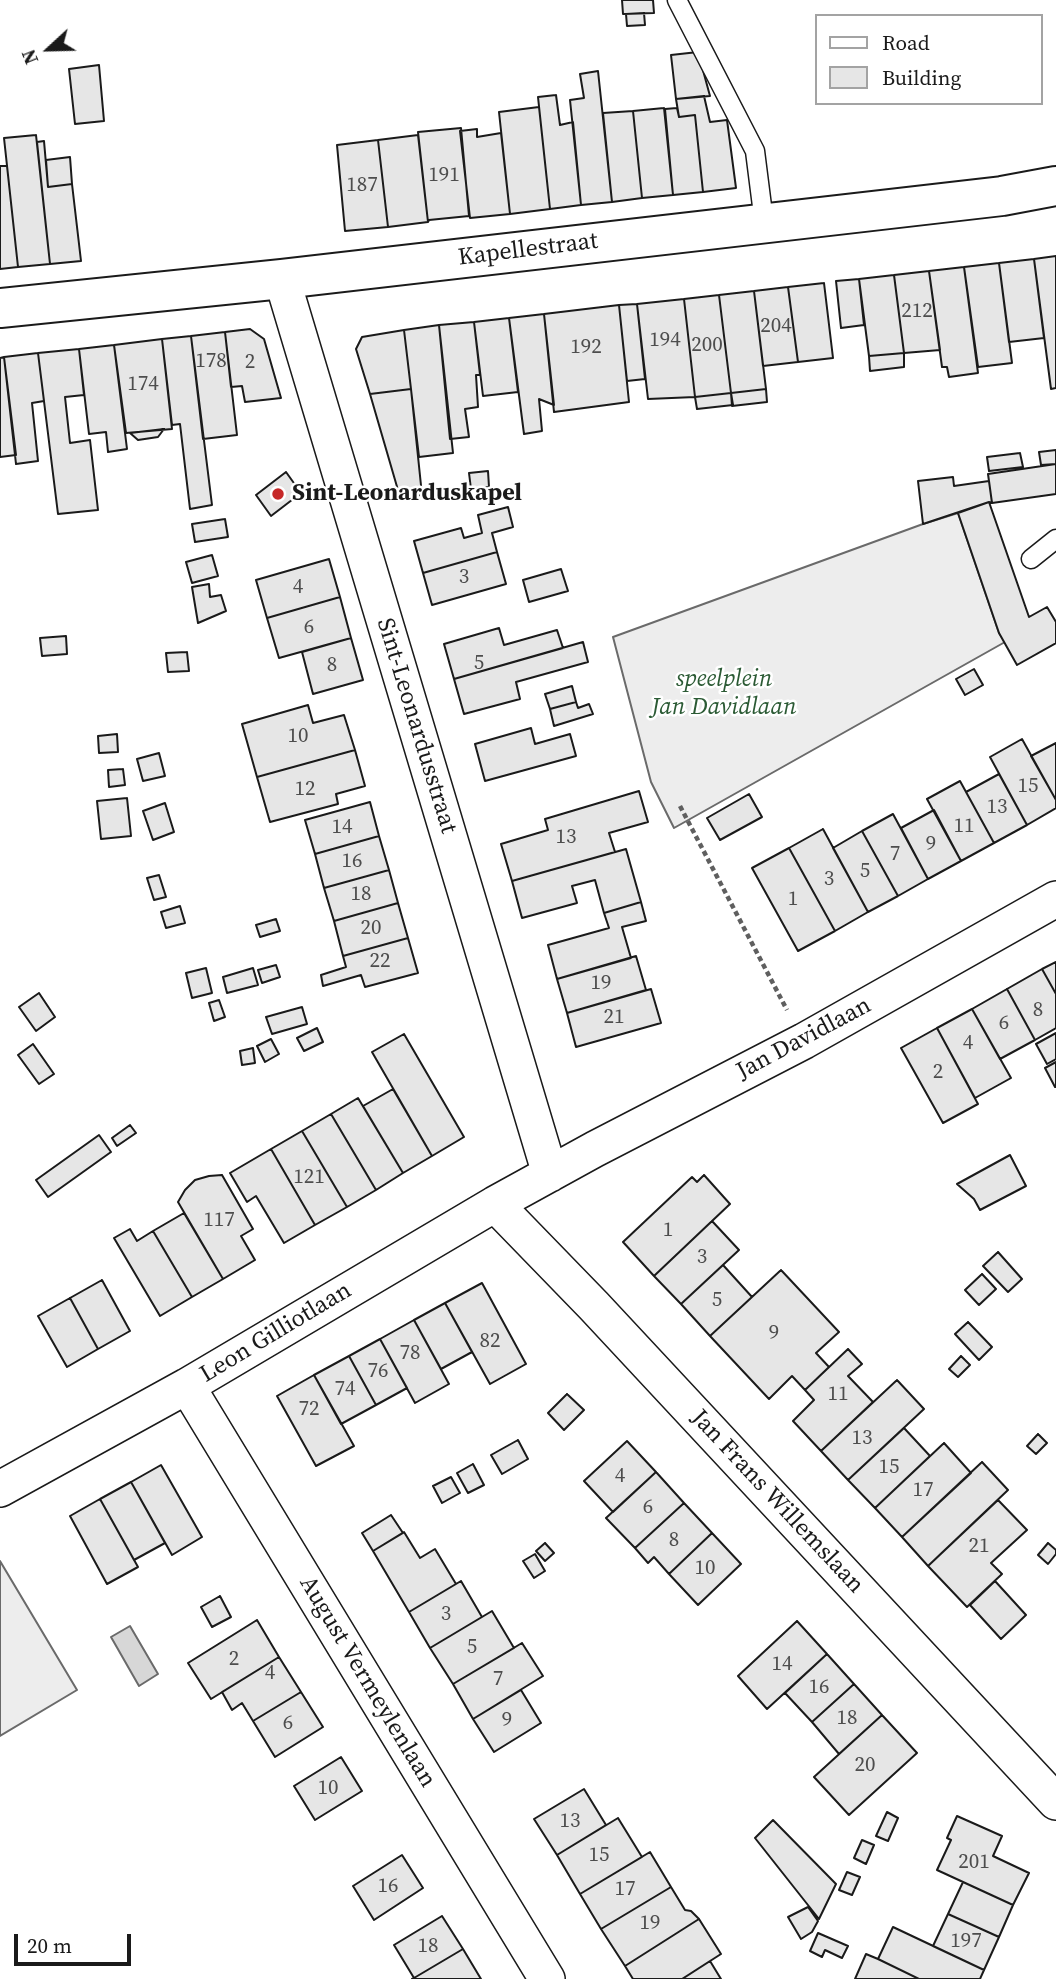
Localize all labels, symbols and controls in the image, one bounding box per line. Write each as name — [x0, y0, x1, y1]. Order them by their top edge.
north arrow — [14, 14, 84, 84]
legend — [814, 14, 1042, 105]
text: Road — [882, 28, 930, 57]
text: N — [15, 46, 44, 68]
text: Building — [882, 63, 961, 92]
house number: 191 — [428, 163, 460, 189]
house number: 187 — [346, 173, 378, 199]
street label: Kapellestraat — [457, 227, 599, 273]
house number: 212 — [901, 299, 933, 325]
house number: 204 — [760, 314, 792, 340]
house number: 194 — [649, 328, 681, 354]
house number: 200 — [691, 333, 723, 359]
house number: 192 — [570, 335, 602, 361]
house number: 178 — [195, 349, 227, 375]
house number: 2 — [245, 350, 255, 376]
house number: 174 — [127, 372, 159, 398]
place label: Sint-Leonarduskapel — [292, 480, 522, 508]
marker: Sint-Leonarduskapel — [270, 486, 286, 502]
house number: 3 — [459, 565, 469, 591]
house number: 4 — [293, 575, 303, 601]
house number: 6 — [304, 615, 314, 641]
street label: Sint-Leonardusstraat — [370, 615, 462, 837]
house number: 5 — [474, 651, 484, 677]
house number: 8 — [327, 653, 337, 679]
park label: speelplein Jan Davidlaan — [652, 666, 796, 722]
house number: 10 — [288, 724, 308, 750]
house number: 15 — [1018, 774, 1038, 800]
house number: 12 — [295, 777, 315, 803]
house number: 13 — [987, 795, 1007, 821]
house number: 11 — [954, 814, 974, 840]
house number: 14 — [332, 815, 352, 841]
house number: 13 — [556, 825, 576, 851]
house number: 9 — [926, 832, 936, 858]
house number: 7 — [890, 842, 900, 868]
house number: 16 — [342, 849, 362, 875]
house number: 5 — [860, 859, 870, 885]
house number: 3 — [824, 867, 834, 893]
house number: 18 — [351, 882, 371, 908]
house number: 1 — [788, 887, 798, 913]
house number: 20 — [361, 916, 381, 942]
house number: 22 — [370, 949, 390, 975]
house number: 19 — [591, 971, 611, 997]
street label: Jan Davidlaan — [732, 992, 876, 1086]
house number: 8 — [1033, 998, 1043, 1024]
house number: 21 — [604, 1005, 624, 1031]
house number: 6 — [999, 1011, 1009, 1037]
house number: 4 — [963, 1031, 973, 1057]
house number: 2 — [933, 1060, 943, 1086]
house number: 121 — [293, 1165, 325, 1191]
house number: 117 — [203, 1208, 235, 1234]
house number: 1 — [663, 1218, 673, 1244]
house number: 3 — [697, 1245, 707, 1271]
street label: Leon Gilliotlaan — [195, 1277, 357, 1389]
house number: 5 — [712, 1288, 722, 1314]
house number: 9 — [769, 1321, 779, 1347]
house number: 82 — [480, 1329, 500, 1355]
house number: 78 — [400, 1341, 420, 1367]
house number: 76 — [368, 1359, 388, 1385]
house number: 74 — [335, 1377, 355, 1403]
house number: 11 — [828, 1382, 848, 1408]
house number: 72 — [299, 1397, 319, 1423]
street label: Jan Frans Willemslaan — [685, 1404, 869, 1600]
house number: 13 — [852, 1426, 872, 1452]
house number: 15 — [879, 1455, 899, 1481]
house number: 4 — [615, 1464, 625, 1490]
house number: 17 — [913, 1478, 933, 1504]
house number: 6 — [643, 1495, 653, 1521]
house number: 8 — [669, 1528, 679, 1554]
house number: 21 — [969, 1534, 989, 1560]
house number: 10 — [695, 1556, 715, 1582]
street label: August Vermeylenlaan — [292, 1571, 442, 1793]
house number: 3 — [441, 1602, 451, 1628]
house number: 5 — [467, 1635, 477, 1661]
house number: 2 — [229, 1647, 239, 1673]
house number: 14 — [772, 1652, 792, 1678]
house number: 4 — [265, 1661, 275, 1687]
house number: 7 — [493, 1667, 503, 1693]
house number: 16 — [809, 1675, 829, 1701]
house number: 18 — [837, 1706, 857, 1732]
house number: 9 — [502, 1708, 512, 1734]
house number: 6 — [283, 1711, 293, 1737]
house number: 20 — [855, 1753, 875, 1779]
house number: 10 — [318, 1776, 338, 1802]
house number: 13 — [560, 1809, 580, 1835]
house number: 15 — [589, 1843, 609, 1869]
house number: 201 — [958, 1850, 990, 1876]
house number: 16 — [378, 1874, 398, 1900]
house number: 17 — [615, 1877, 635, 1903]
house number: 19 — [640, 1911, 660, 1937]
scale bar — [18, 1920, 135, 1964]
house number: 197 — [950, 1929, 982, 1955]
text: 20 m — [27, 1931, 72, 1960]
house number: 18 — [418, 1934, 438, 1960]

